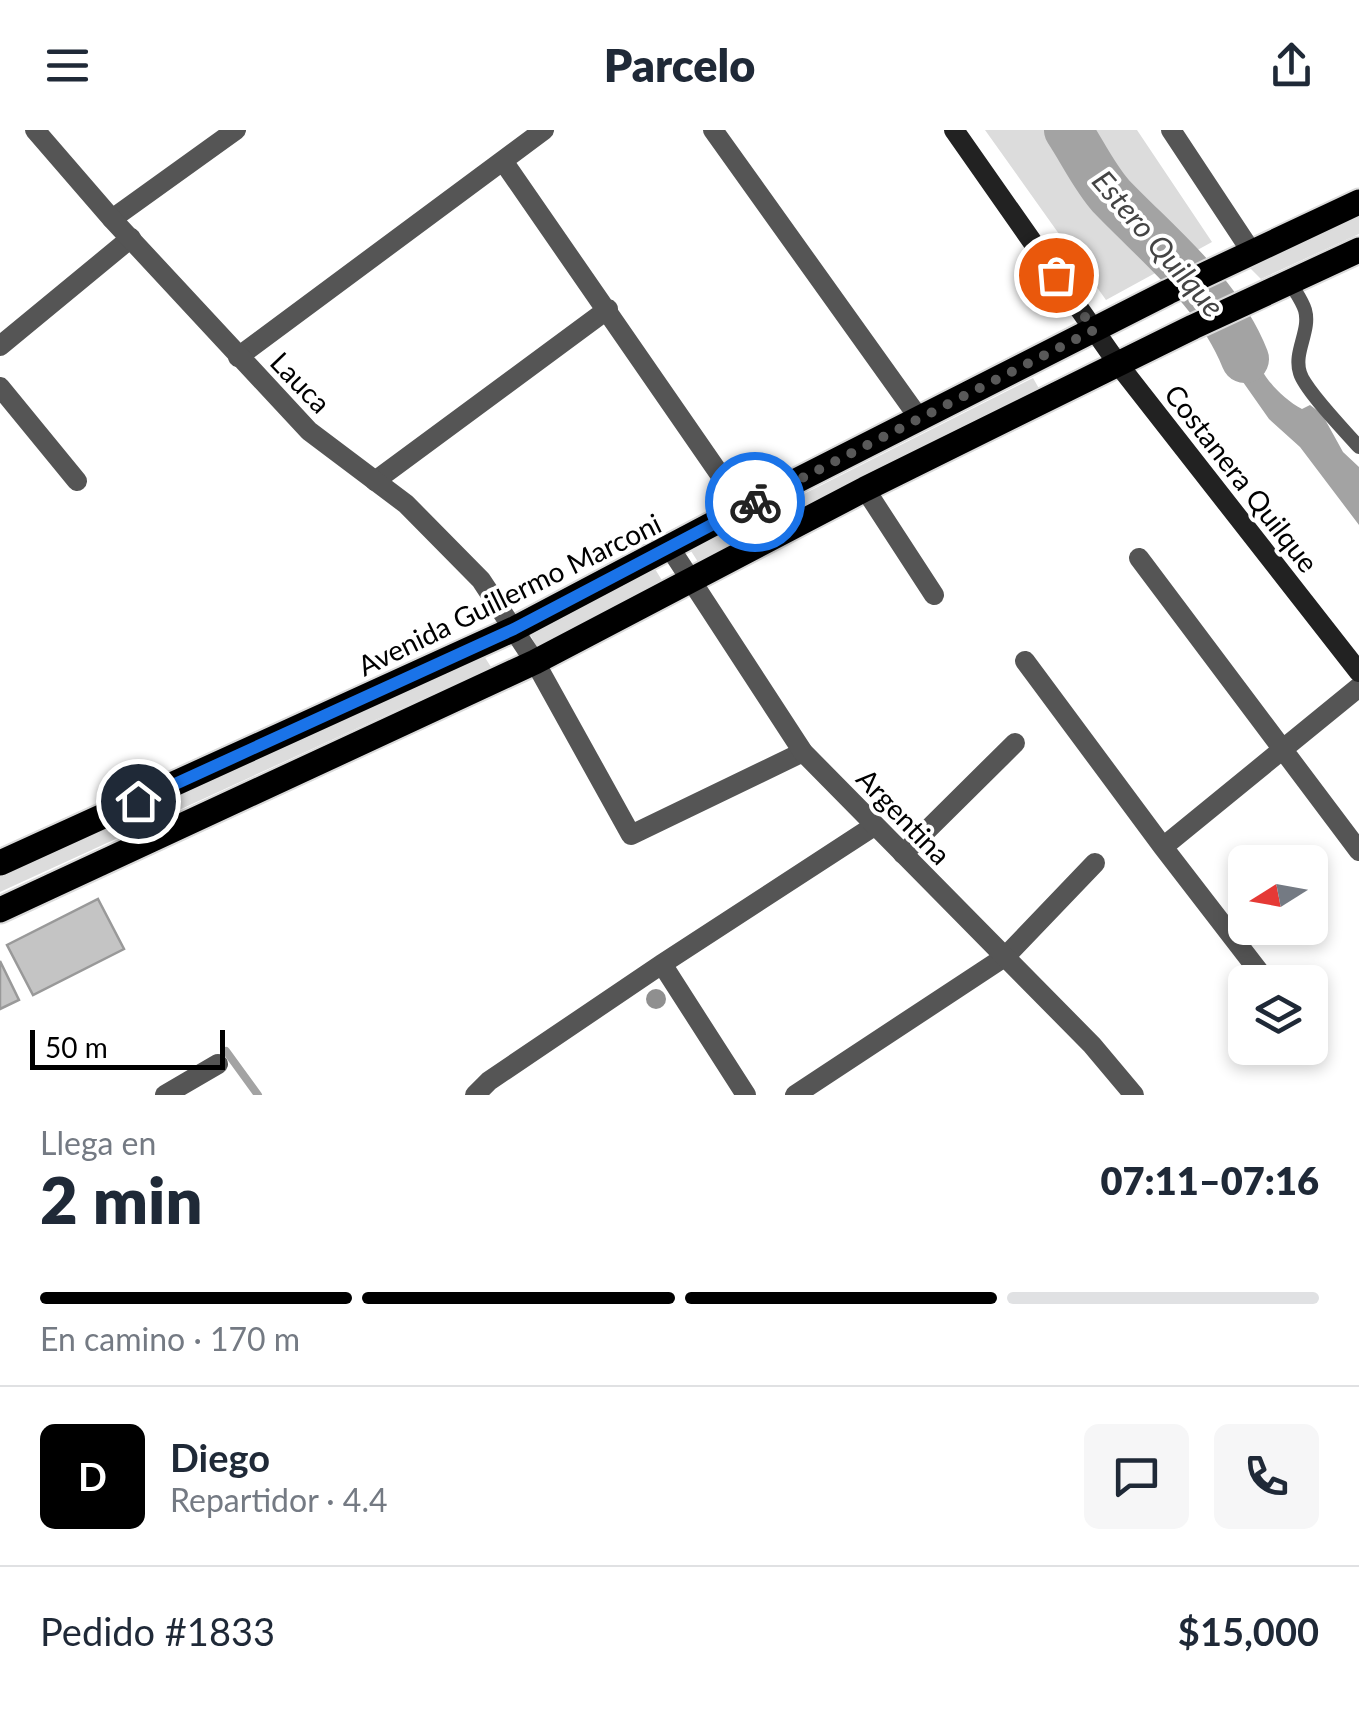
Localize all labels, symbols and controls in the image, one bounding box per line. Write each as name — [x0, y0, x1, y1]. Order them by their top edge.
icon: menu — [40, 38, 95, 93]
text: Parcelo — [604, 38, 755, 92]
icon: share — [1264, 38, 1319, 93]
water label: Estero Quilque — [1086, 162, 1232, 324]
pin — [1014, 233, 1099, 318]
icon: bag — [1029, 248, 1084, 303]
street label: Lauca — [264, 345, 338, 419]
street label: Costanera Quilque — [1158, 377, 1326, 579]
courier — [705, 452, 805, 552]
icon: bike — [728, 475, 783, 530]
street label: Avenida Guillermo Marconi — [352, 506, 666, 682]
pin — [96, 759, 181, 844]
street label: Argentina — [850, 761, 958, 871]
icon: home — [111, 774, 166, 829]
north arrow — [1228, 845, 1328, 945]
map controls — [1228, 845, 1328, 1065]
button: layers — [1228, 965, 1328, 1065]
scale bar — [30, 1025, 225, 1070]
text: 50 m — [45, 1030, 108, 1064]
text: Llega en — [40, 1123, 156, 1162]
text: 07:11–07:16 — [1100, 1157, 1319, 1203]
text: 2 min — [40, 1160, 202, 1238]
text: En camino · 170 m — [40, 1319, 300, 1358]
button: chat — [1084, 1424, 1189, 1529]
button: phone — [1214, 1424, 1319, 1529]
text: Diego — [170, 1434, 270, 1480]
text: D — [78, 1453, 107, 1499]
text: Repartidor · 4.4 — [170, 1480, 388, 1519]
text: Pedido #1833 — [40, 1608, 275, 1654]
text: $15,000 — [1178, 1608, 1319, 1654]

